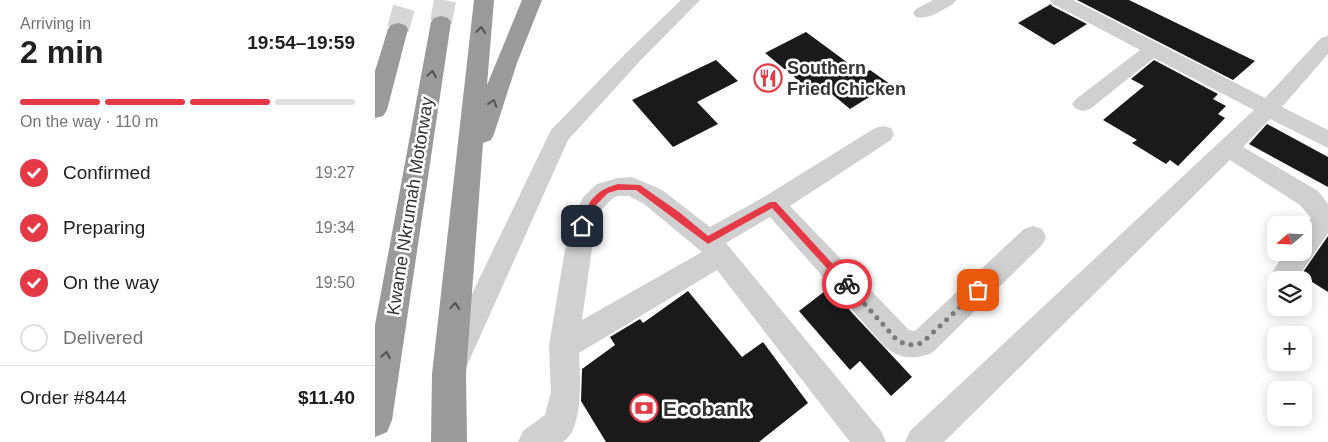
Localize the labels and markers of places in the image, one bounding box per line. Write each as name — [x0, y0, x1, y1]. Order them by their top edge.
place label: Southern Fried Chicken — [787, 58, 906, 99]
restaurant icon: Southern Fried Chicken — [753, 63, 783, 93]
pin — [561, 205, 603, 247]
pin — [957, 269, 999, 311]
bank icon: Ecobank — [629, 393, 659, 423]
place label: Ecobank — [663, 397, 751, 420]

